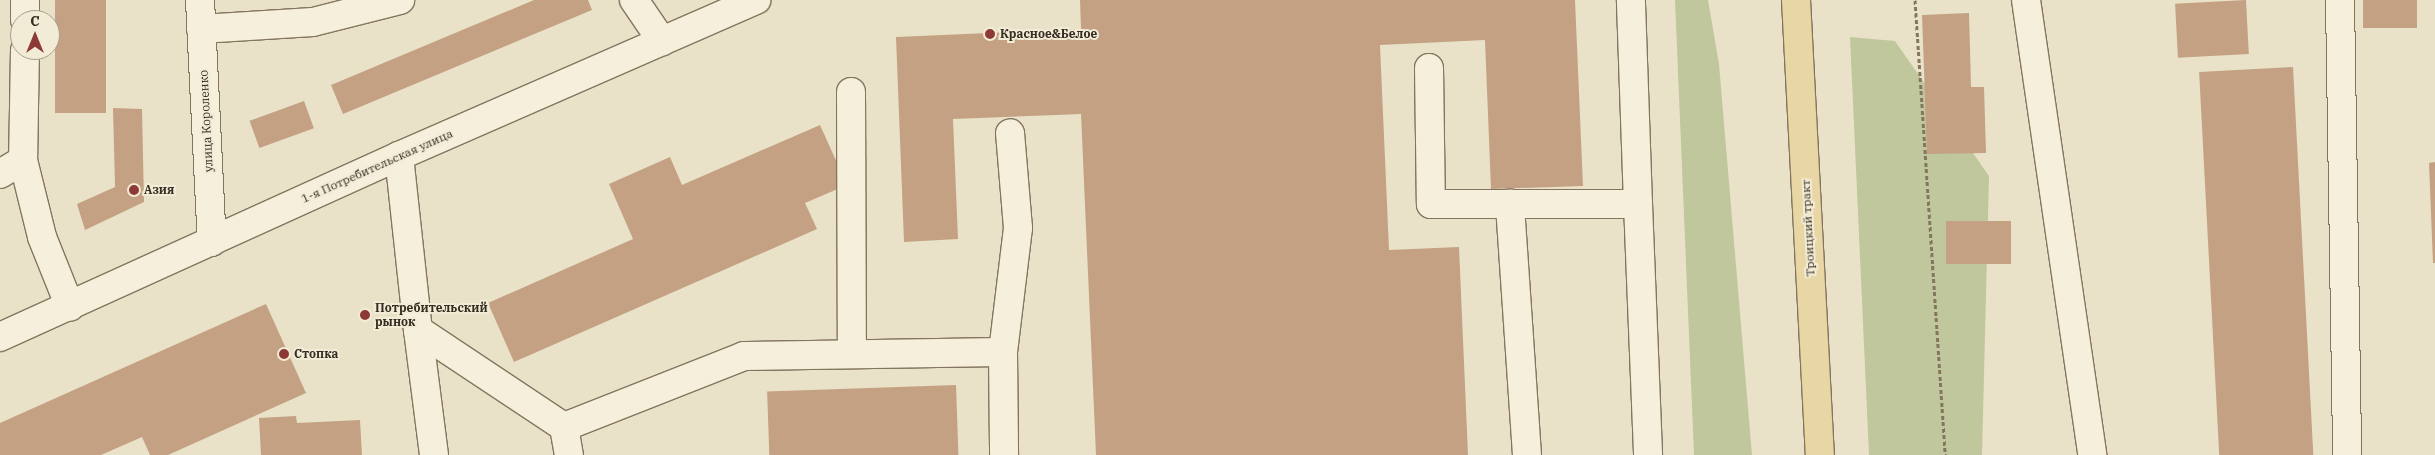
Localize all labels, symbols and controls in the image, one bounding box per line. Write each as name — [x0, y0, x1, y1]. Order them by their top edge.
north arrow — [10, 10, 60, 60]
text: С — [30, 12, 40, 30]
place label: Красное&Белое — [1000, 27, 1097, 41]
marker: Красное&Белое — [984, 28, 996, 40]
street label: улица Короленко — [196, 69, 216, 173]
street label: 1-я Потребительская улица — [299, 126, 455, 206]
street label: Троицкий тракт — [1798, 179, 1818, 277]
place label: Азия — [144, 183, 174, 197]
marker: Азия — [128, 184, 140, 196]
place label: Потребительский рынок — [375, 301, 488, 329]
marker: Потребительский рынок — [359, 309, 371, 321]
place label: Стопка — [294, 347, 338, 361]
marker: Стопка — [278, 348, 290, 360]

